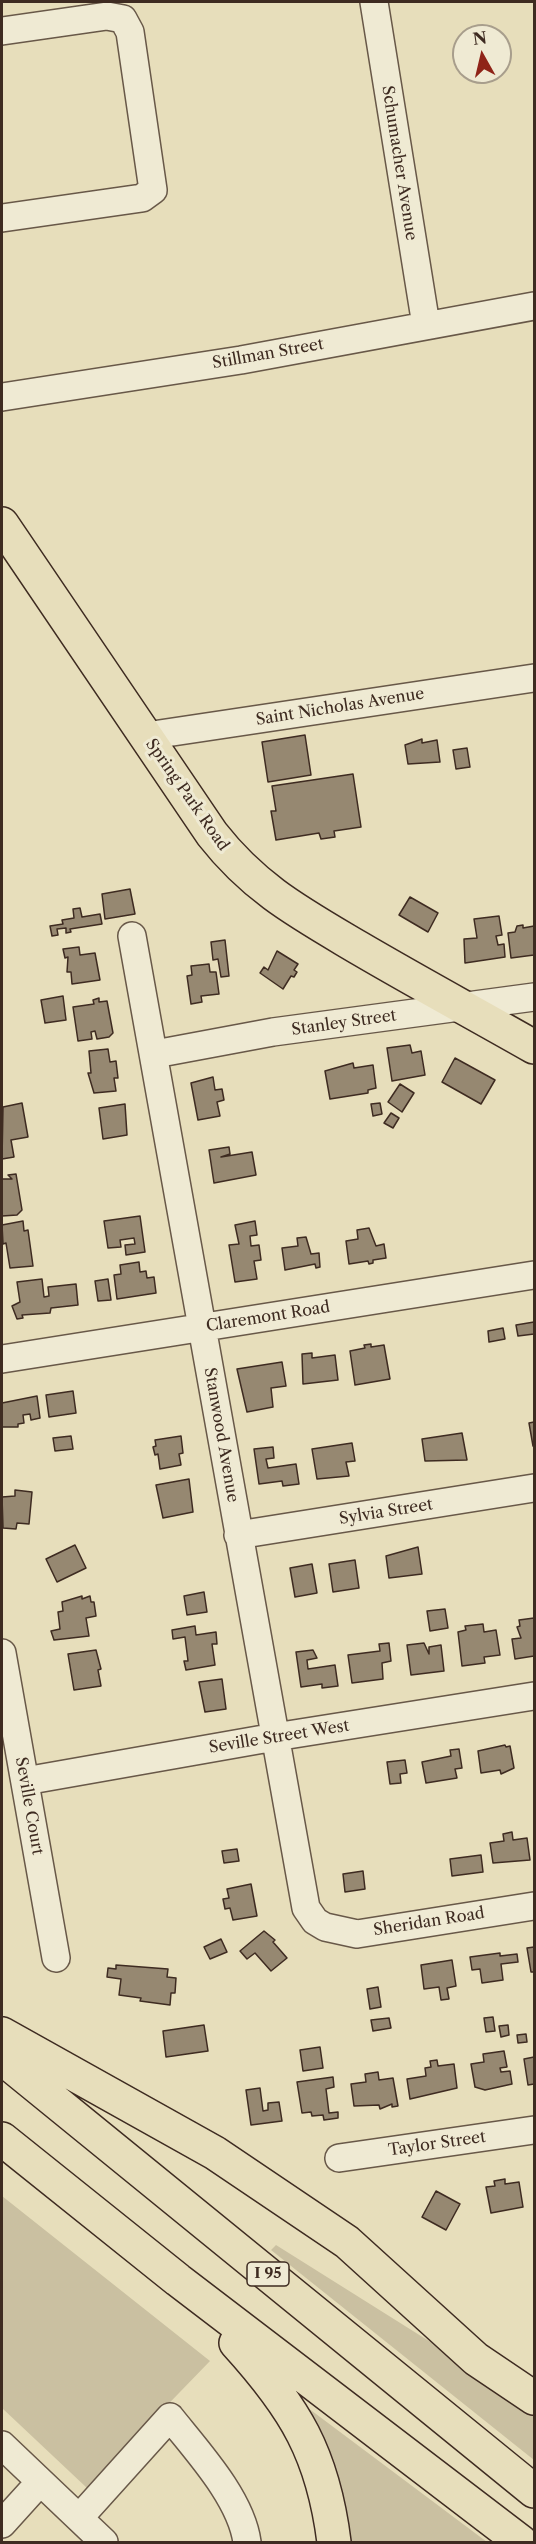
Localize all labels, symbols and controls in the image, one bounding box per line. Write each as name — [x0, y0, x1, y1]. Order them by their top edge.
north arrow — [452, 24, 512, 84]
text: N — [471, 27, 488, 49]
street label: Schumacher Avenue — [377, 84, 421, 242]
street label: Stillman Street — [211, 335, 325, 373]
street label: Saint Nicholas Avenue — [254, 684, 426, 730]
street label: Spring Park Road — [141, 735, 233, 855]
street label: Stanley Street — [290, 1006, 398, 1040]
street label: Claremont Road — [205, 1298, 331, 1336]
street label: Stanwood Avenue — [200, 1366, 242, 1504]
street label: Sylvia Street — [338, 1495, 434, 1529]
street label: Seville Street West — [207, 1716, 351, 1758]
street label: Seville Court — [11, 1756, 47, 1856]
street label: Sheridan Road — [372, 1904, 486, 1940]
street label: Taylor Street — [387, 2128, 487, 2160]
road number: I 95 — [247, 2262, 289, 2286]

